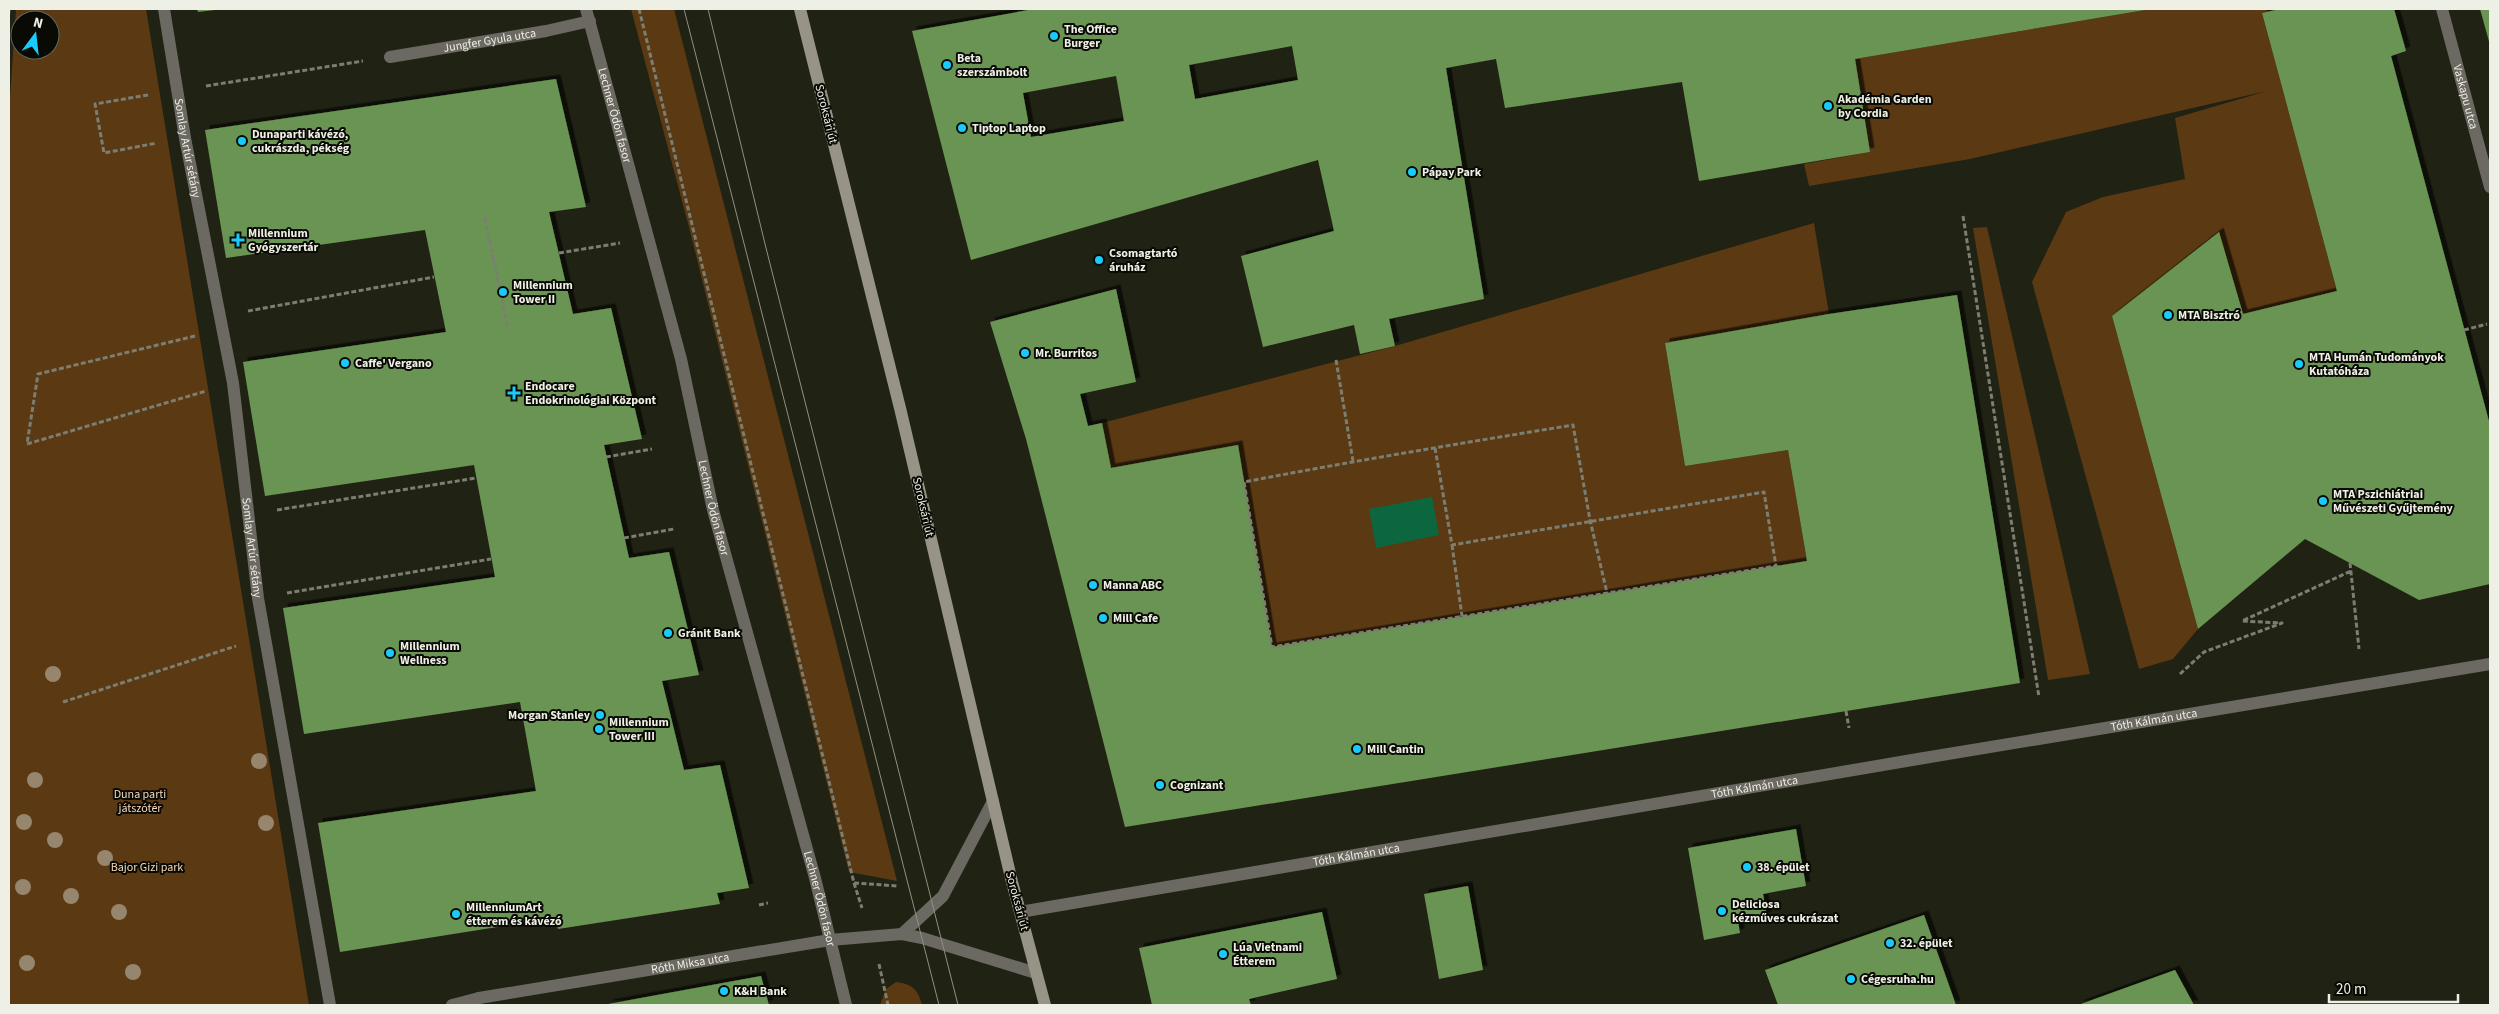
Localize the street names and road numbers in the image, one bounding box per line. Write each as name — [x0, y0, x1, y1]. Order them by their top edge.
street label: Jungfer Gyula utca — [442, 24, 537, 56]
street label: Vaskapu utca — [2449, 63, 2483, 131]
street label: Lechner Ödön fasor — [594, 66, 636, 165]
street label: Soroksári út — [810, 83, 842, 145]
street label: Somlay Artúr sétány — [170, 97, 205, 200]
street label: Lechner Ödön fasor — [694, 458, 734, 558]
street label: Soroksári út — [908, 476, 938, 538]
street label: Somlay Artúr sétány — [238, 496, 266, 599]
street label: Tóth Kálmán utca — [2109, 704, 2199, 735]
street label: Tóth Kálmán utca — [1710, 771, 1799, 803]
street label: Tóth Kálmán utca — [1311, 839, 1401, 870]
street label: Lechner Ödön fasor — [799, 849, 840, 949]
street label: Soroksári út — [1001, 870, 1033, 932]
street label: Róth Miksa utca — [650, 948, 731, 978]

